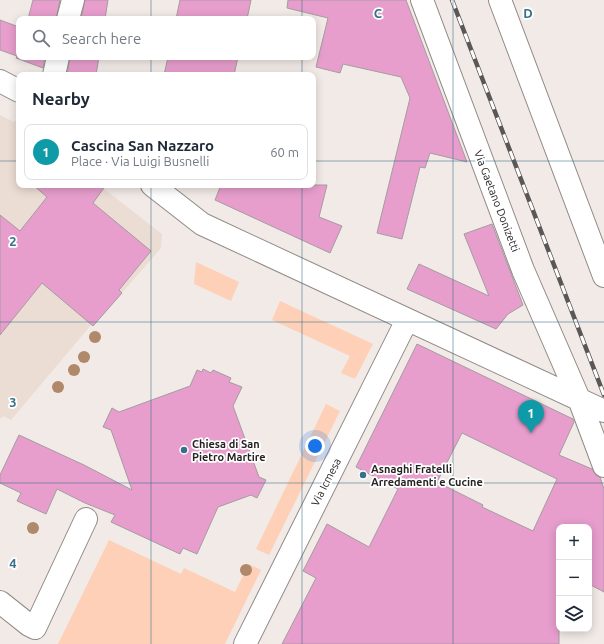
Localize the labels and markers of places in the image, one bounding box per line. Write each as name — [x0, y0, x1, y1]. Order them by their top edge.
pin: 1 — [518, 400, 544, 433]
place label: Chiesa di San Pietro Martire — [192, 438, 266, 463]
marker: Chiesa di San Pietro Martire — [179, 445, 189, 455]
place label: Asnaghi Fratelli Arredamenti e Cucine — [371, 463, 483, 488]
marker: Asnaghi Fratelli Arredamenti e Cucine — [358, 470, 368, 480]

